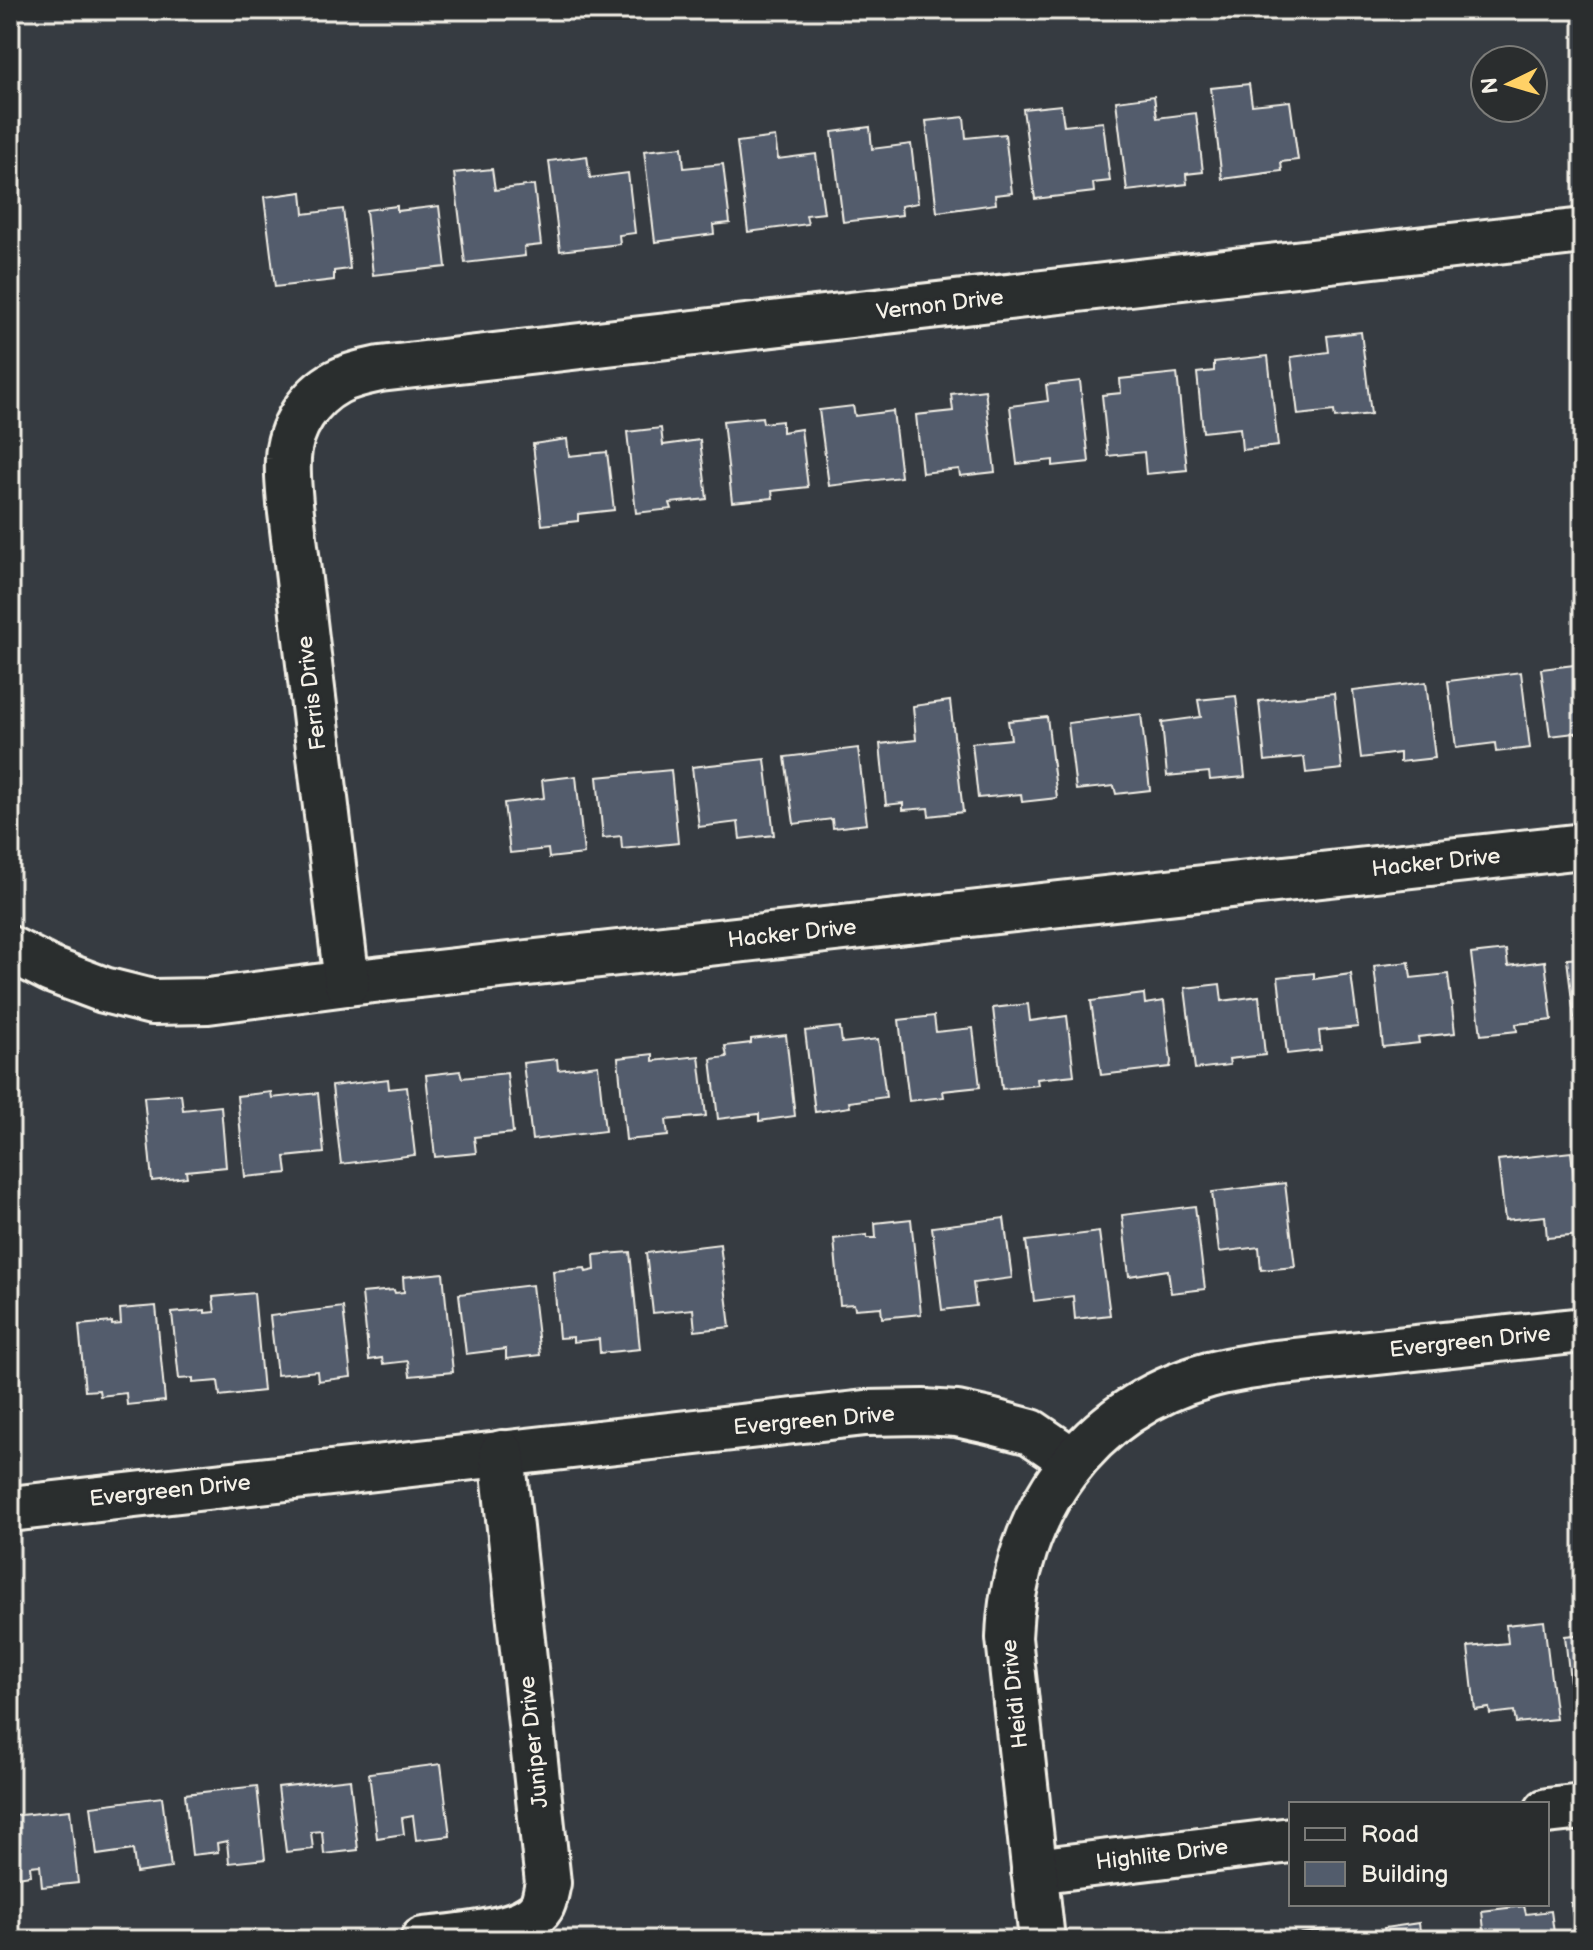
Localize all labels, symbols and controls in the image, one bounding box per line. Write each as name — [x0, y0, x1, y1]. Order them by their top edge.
north arrow — [1469, 44, 1549, 124]
text: N — [1476, 76, 1505, 95]
street label: Vernon Drive — [875, 284, 1005, 326]
street label: Ferris Drive — [292, 634, 332, 752]
street label: Hacker Drive — [1370, 843, 1502, 883]
street label: Hacker Drive — [726, 914, 858, 954]
street label: Evergreen Drive — [1388, 1320, 1552, 1364]
street label: Evergreen Drive — [732, 1401, 896, 1441]
street label: Evergreen Drive — [88, 1469, 252, 1513]
street label: Heidi Drive — [996, 1638, 1034, 1750]
street label: Juniper Drive — [514, 1675, 554, 1809]
legend — [1289, 1802, 1549, 1906]
text: Road — [1361, 1820, 1419, 1849]
street label: Highlite Drive — [1094, 1833, 1230, 1877]
text: Building — [1361, 1860, 1448, 1889]

